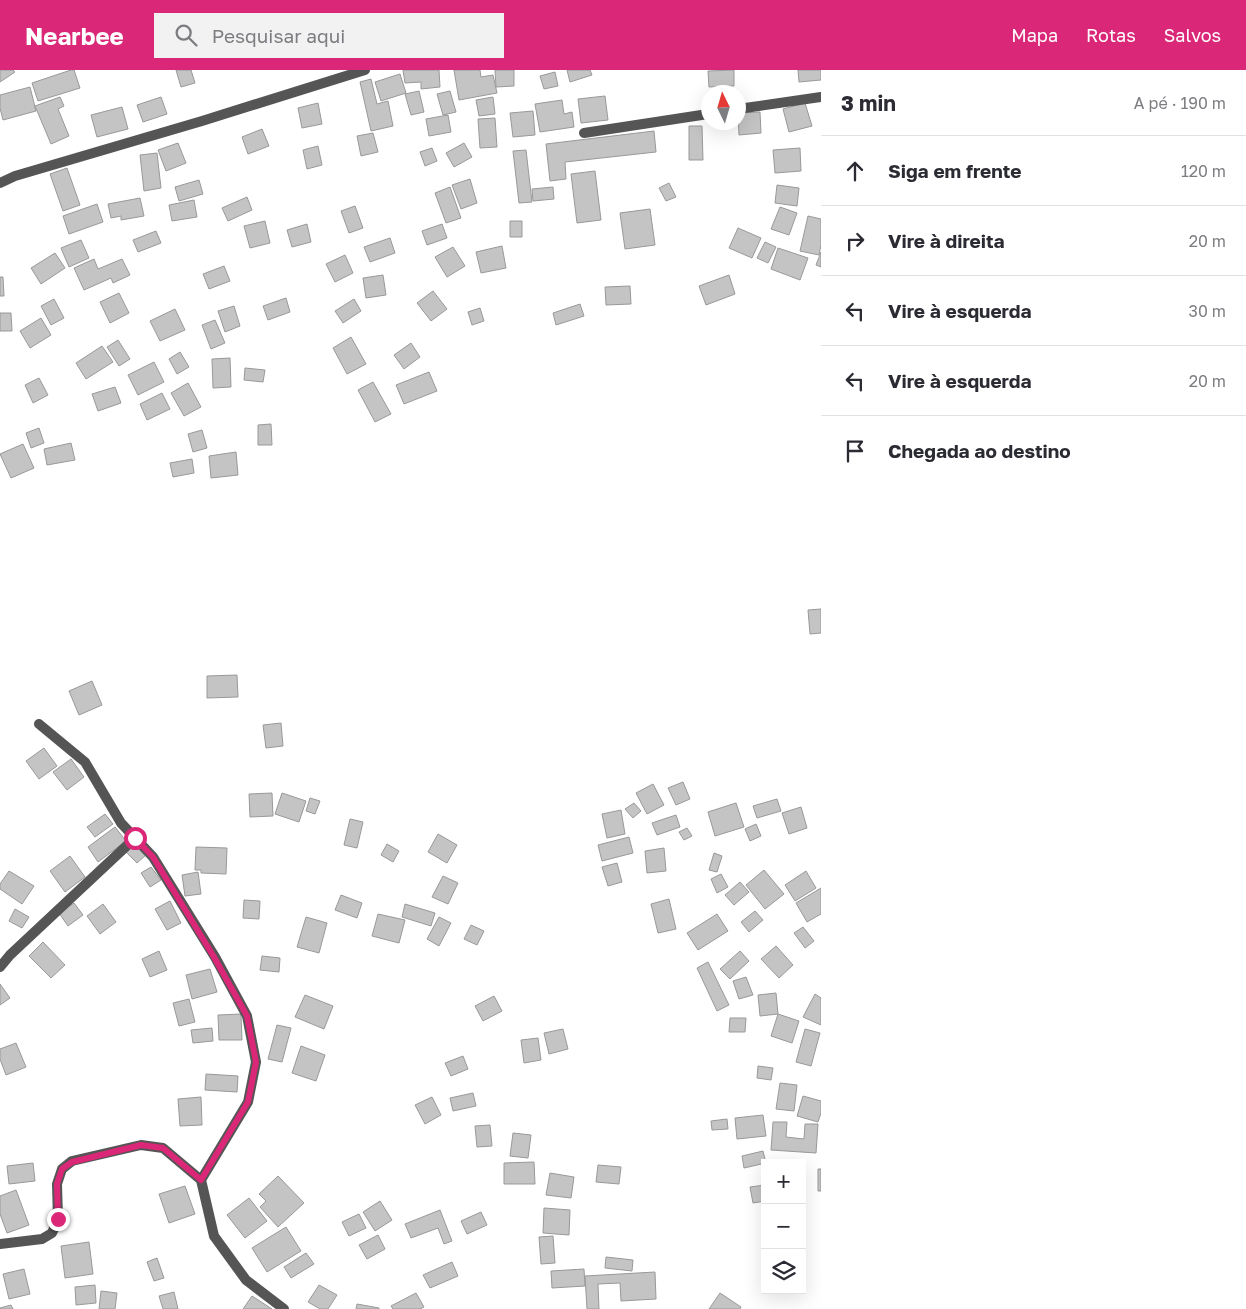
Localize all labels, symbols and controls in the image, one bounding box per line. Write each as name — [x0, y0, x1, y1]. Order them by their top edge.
search box — [154, 13, 504, 58]
text: Nearbee — [25, 21, 124, 50]
icon: search — [172, 21, 200, 49]
text: Pesquisar aqui — [212, 24, 345, 47]
text: Mapa — [1011, 24, 1058, 46]
text: Rotas — [1086, 24, 1136, 46]
text: Salvos — [1164, 24, 1221, 46]
north arrow — [701, 85, 746, 130]
text: 3 min — [841, 90, 896, 116]
text: A pé · 190 m — [1134, 93, 1226, 113]
icon: ahead — [841, 157, 869, 185]
text: Siga em frente — [888, 159, 1022, 182]
text: 120 m — [1181, 161, 1226, 181]
icon: right — [841, 227, 869, 255]
text: Vire à direita — [888, 229, 1005, 252]
text: 20 m — [1189, 231, 1226, 251]
icon: left — [841, 297, 869, 325]
text: Vire à esquerda — [888, 299, 1031, 322]
text: 30 m — [1189, 301, 1226, 321]
icon: left — [841, 367, 869, 395]
text: Vire à esquerda — [888, 369, 1031, 392]
text: 20 m — [1189, 371, 1226, 391]
icon: arrive — [841, 437, 869, 465]
text: Chegada ao destino — [888, 439, 1071, 462]
route start — [124, 827, 147, 850]
map controls — [761, 1159, 806, 1294]
button: + — [761, 1159, 806, 1204]
button: − — [761, 1204, 806, 1249]
route end — [47, 1208, 70, 1231]
button: layers — [761, 1249, 806, 1294]

